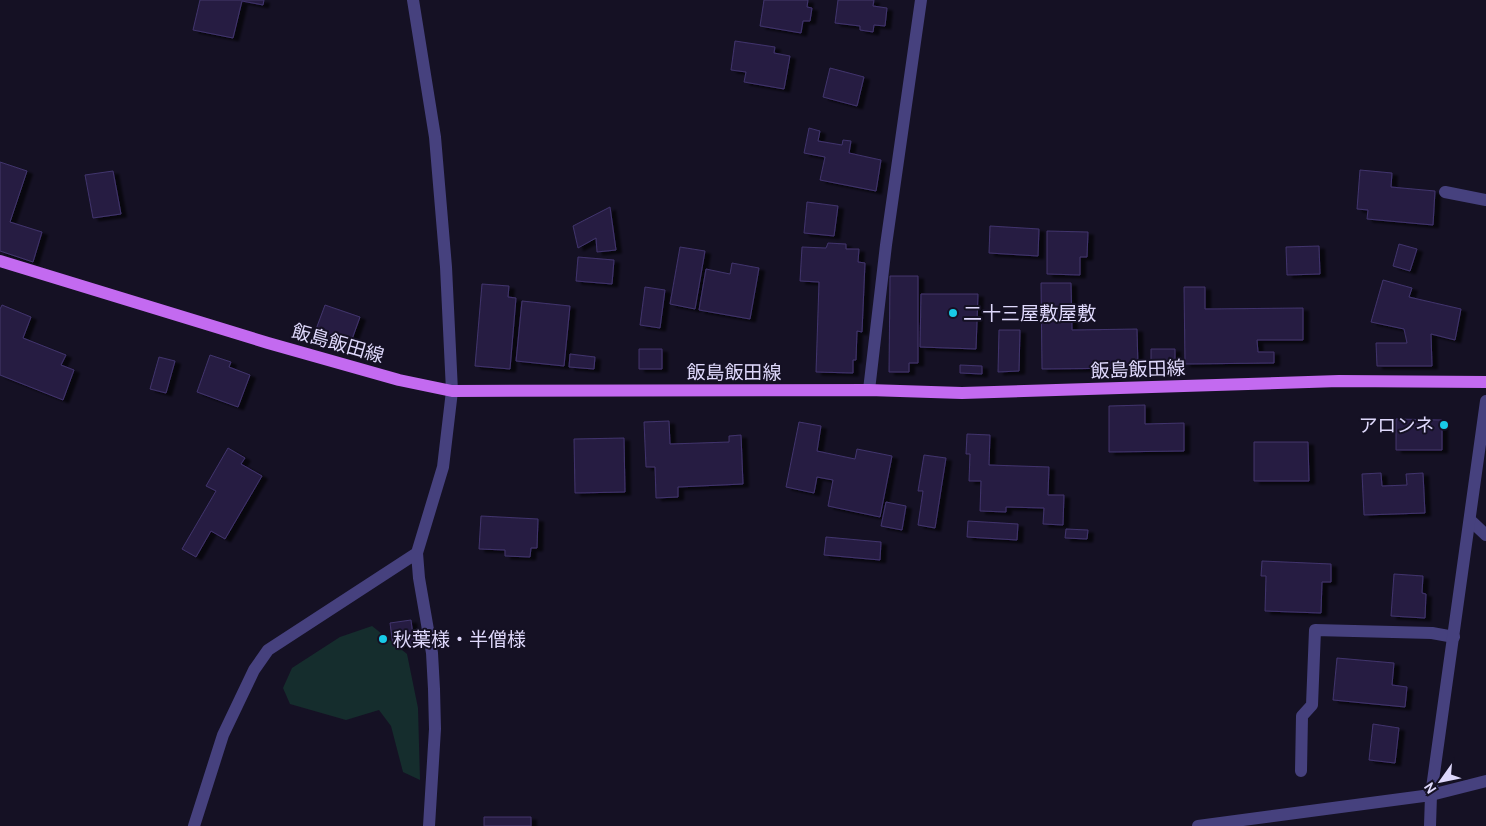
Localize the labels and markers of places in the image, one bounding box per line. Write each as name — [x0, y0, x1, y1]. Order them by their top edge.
place label: 二十三屋敷屋敷 — [963, 302, 1096, 325]
marker: 二十三屋敷屋敷 — [947, 307, 959, 319]
place label: アロンネ — [1358, 414, 1434, 437]
marker: アロンネ — [1438, 419, 1450, 431]
place label: 秋葉様・半僧様 — [393, 628, 526, 651]
marker: 秋葉様・半僧様 — [377, 633, 389, 645]

